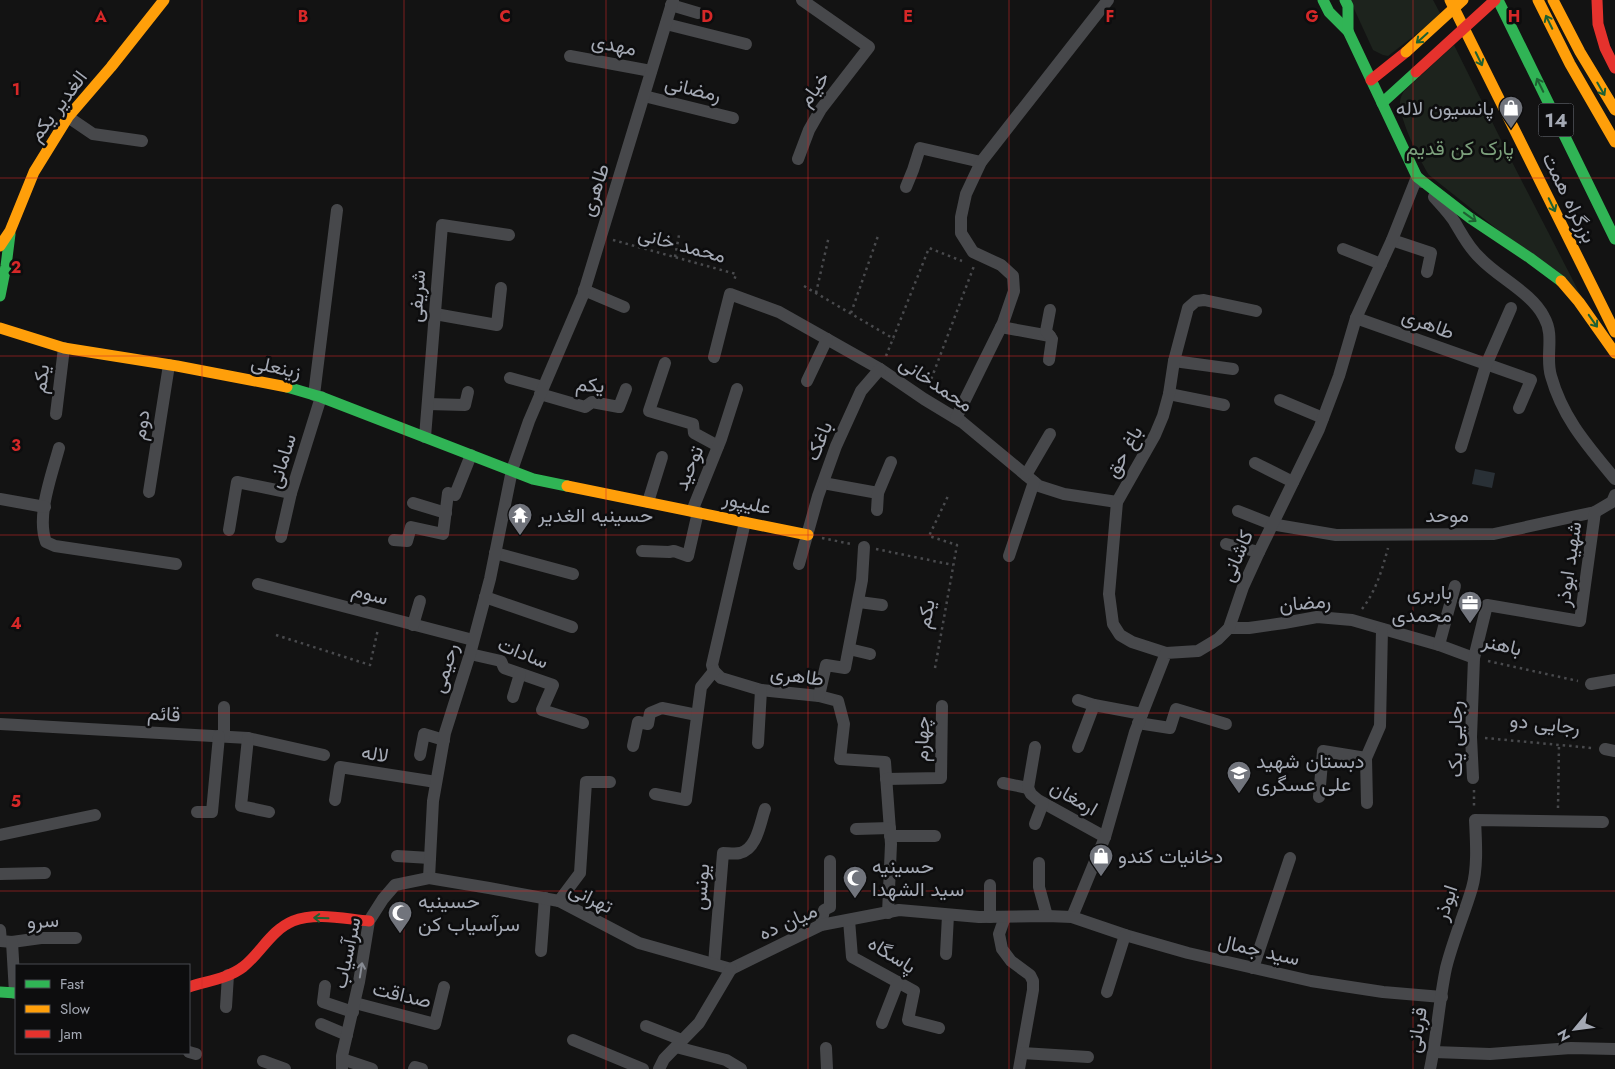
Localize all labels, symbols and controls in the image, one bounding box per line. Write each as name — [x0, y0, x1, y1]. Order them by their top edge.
text: A — [94, 5, 107, 28]
text: B — [298, 5, 308, 28]
text: C — [499, 5, 511, 28]
text: D — [701, 5, 713, 28]
text: E — [903, 5, 913, 28]
text: F — [1106, 5, 1114, 28]
text: G — [1305, 5, 1319, 28]
text: H — [1508, 5, 1520, 28]
one-way arrow — [1544, 15, 1553, 30]
street label: مهدی — [589, 26, 639, 64]
one-way arrow — [1415, 32, 1428, 44]
one-way arrow — [1475, 51, 1484, 66]
street label: الغدیر یکم — [22, 64, 94, 148]
street label: خیام — [791, 65, 837, 113]
street label: رمضانی — [662, 68, 724, 110]
text: 1 — [12, 78, 20, 101]
one-way arrow — [1535, 78, 1544, 93]
one-way arrow — [1597, 81, 1607, 96]
place label: پانسیون لاله — [1396, 94, 1494, 123]
shop icon: پانسیون لاله — [1498, 95, 1524, 129]
road number: 14 — [1538, 104, 1574, 136]
park label: پارک کن قدیم — [1406, 134, 1514, 163]
street label: بزرگراه همت — [1535, 148, 1603, 248]
street label: طاهری — [573, 160, 617, 220]
one-way arrow — [1548, 197, 1557, 212]
one-way arrow — [1463, 212, 1477, 222]
street label: محمد خانی — [635, 219, 729, 271]
text: 2 — [11, 256, 21, 279]
street label: شریفی — [401, 269, 433, 323]
street label: طاهری — [1398, 301, 1458, 347]
one-way arrow — [1588, 314, 1598, 328]
street label: زینعلی — [248, 348, 304, 386]
street label: محمدخانی — [893, 349, 979, 419]
street label: یکم — [25, 363, 57, 395]
street label: یکم — [574, 370, 606, 400]
street label: دوم — [124, 408, 158, 442]
street label: باغک — [798, 417, 840, 465]
street label: باغ حق — [1098, 421, 1150, 483]
street label: سامانی — [260, 430, 304, 492]
text: 3 — [11, 434, 21, 457]
street label: توحید — [667, 441, 711, 495]
street label: علیپور — [719, 484, 774, 522]
place label: حسینیه الغدیر — [537, 501, 653, 530]
street label: موحد — [1425, 501, 1469, 530]
temple icon: حسینیه الغدیر — [507, 502, 533, 536]
street label: شهید ابوذر — [1549, 520, 1589, 609]
street label: کاشانی — [1213, 525, 1261, 586]
street label: سوم — [349, 575, 391, 613]
place label: باربری محمدی — [1391, 578, 1452, 630]
street label: رمضان — [1278, 586, 1332, 620]
office icon: باربری محمدی — [1457, 590, 1483, 624]
street label: یکم — [909, 597, 943, 631]
text: 4 — [10, 612, 22, 635]
street label: باهنر — [1479, 626, 1525, 664]
street label: سادات — [493, 630, 553, 676]
street label: رحیمی — [424, 640, 466, 696]
street label: طاهری — [768, 658, 826, 694]
street label: قائم — [147, 699, 181, 729]
street label: رجایی یک — [1441, 701, 1470, 777]
street label: رجایی دو — [1509, 706, 1581, 742]
street label: چهارم — [907, 716, 937, 762]
street label: لاله — [359, 738, 391, 770]
place label: دبستان شهید علی عسگری — [1256, 747, 1364, 799]
school or university icon: دبستان شهید علی عسگری — [1226, 760, 1252, 794]
street label: ارمغان — [1045, 773, 1103, 823]
text: 5 — [11, 790, 21, 813]
place label: دخانیات کندو — [1118, 842, 1223, 871]
shop icon: دخانیات کندو — [1088, 843, 1114, 877]
place label: حسینیه سید الشهدا — [872, 852, 964, 904]
street label: یونس — [685, 863, 717, 911]
mosque icon: حسینیه سید الشهدا — [842, 865, 868, 899]
street label: تهرانی — [564, 875, 618, 921]
street label: ابوذر — [1426, 881, 1465, 925]
place label: حسینیه سرآسیاب کن — [418, 887, 520, 939]
street label: میان ده — [754, 896, 822, 948]
mosque icon: حسینیه سرآسیاب کن — [387, 900, 413, 934]
street label: سرو — [26, 906, 60, 936]
one-way arrow — [313, 913, 329, 922]
street label: سرآسیاب — [325, 915, 369, 991]
street label: سید جمال — [1216, 927, 1302, 973]
street label: پاسگاه — [862, 929, 922, 981]
one-way arrow — [357, 962, 367, 978]
legend — [15, 964, 190, 1054]
text: Fast — [60, 973, 84, 995]
street label: صداقت — [370, 974, 434, 1016]
text: Slow — [60, 998, 91, 1020]
north arrow — [1550, 1004, 1600, 1054]
street label: قربانی — [1399, 1005, 1435, 1055]
text: Jam — [58, 1023, 83, 1045]
text: N — [1552, 1026, 1575, 1045]

